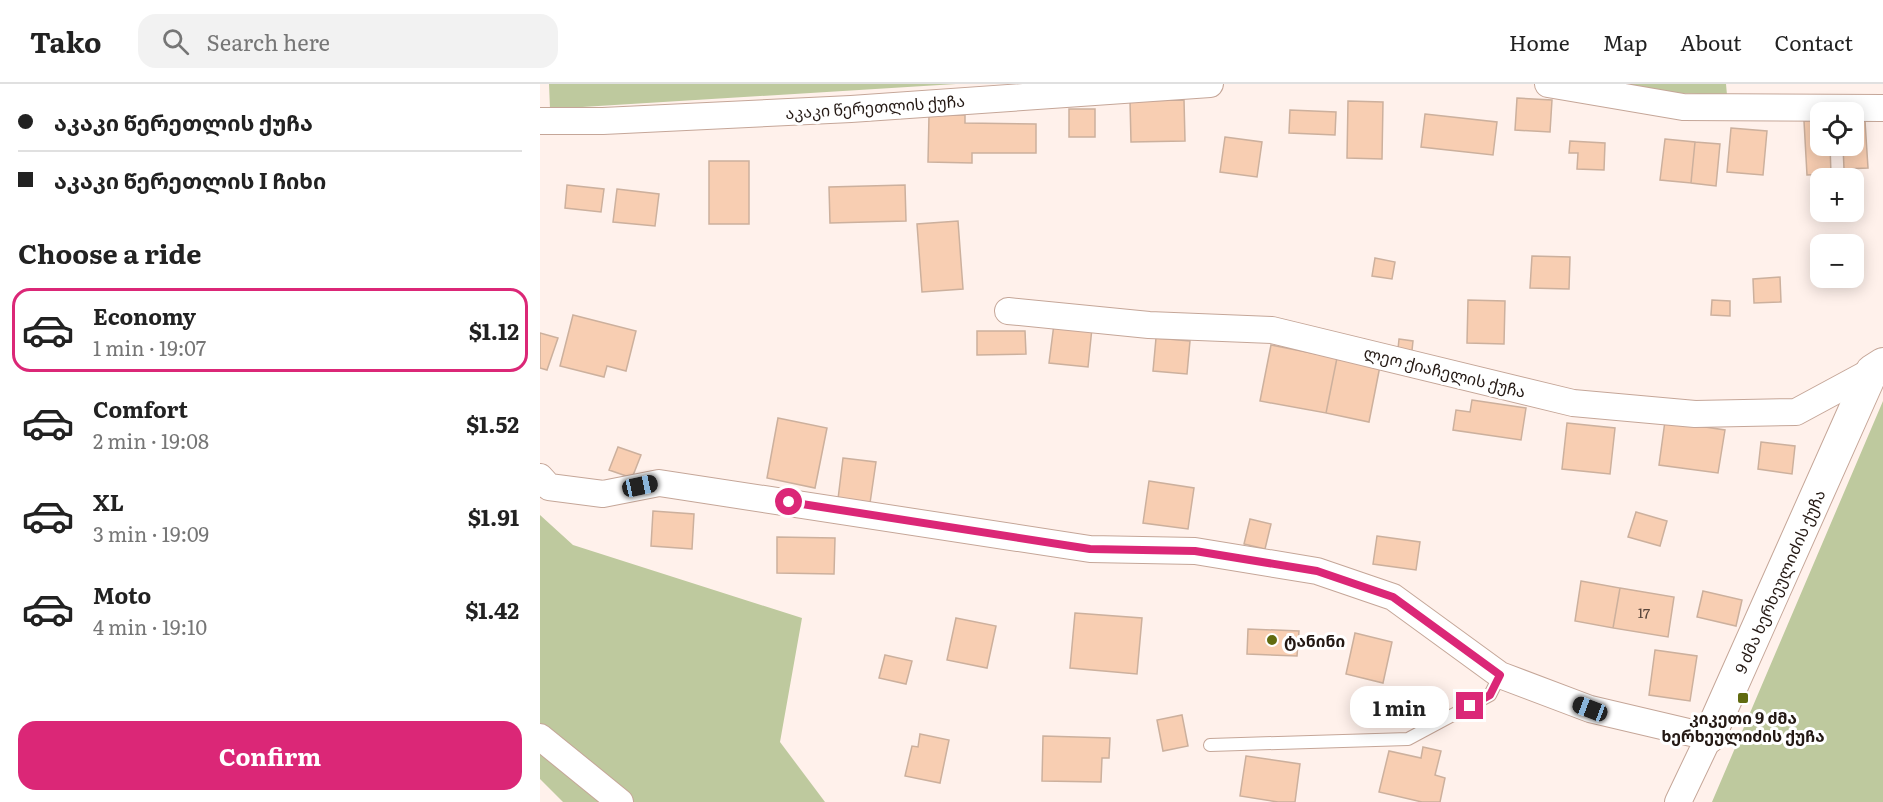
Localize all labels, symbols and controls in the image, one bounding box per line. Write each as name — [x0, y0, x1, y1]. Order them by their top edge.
search box — [138, 14, 558, 68]
text: Tako — [30, 20, 102, 62]
icon: search — [159, 25, 192, 58]
text: Search here — [207, 25, 330, 58]
text: Home — [1509, 26, 1570, 57]
text: Map — [1603, 26, 1647, 57]
text: About — [1680, 26, 1742, 57]
text: Contact — [1775, 26, 1853, 57]
street label: აკაკი წერეთლის ქუჩა — [784, 88, 966, 124]
map controls — [1810, 102, 1864, 288]
button: locate — [1810, 102, 1864, 156]
text: აკაკი წერეთლის ქუჩა — [54, 105, 313, 138]
text: აკაკი წერეთლის I ჩიხი — [54, 163, 326, 196]
button: + — [1810, 168, 1864, 222]
text: Choose a ride — [18, 232, 201, 272]
button: − — [1810, 234, 1864, 288]
text: Economy — [93, 299, 196, 332]
icon: car — [21, 303, 75, 357]
text: $1.12 — [469, 314, 519, 347]
text: 1 min · 19:07 — [93, 332, 206, 362]
street label: ლეო ქიაჩელის ქუჩა — [1362, 339, 1528, 403]
text: Comfort — [93, 392, 188, 425]
icon: car — [21, 396, 75, 450]
text: $1.52 — [466, 407, 519, 440]
text: 2 min · 19:08 — [93, 425, 209, 455]
car — [621, 473, 659, 499]
text: XL — [93, 485, 124, 518]
street label: 9 ძმა ხერხეულიძის ქუჩა — [1728, 485, 1830, 677]
route start — [775, 488, 802, 515]
icon: car — [21, 489, 75, 543]
text: $1.91 — [468, 500, 519, 533]
text: 3 min · 19:09 — [93, 518, 209, 548]
text: Moto — [93, 578, 151, 611]
icon: car — [21, 582, 75, 636]
text: $1.42 — [465, 593, 519, 626]
house number: 17 — [1638, 602, 1650, 622]
text: 4 min · 19:10 — [93, 611, 207, 641]
place label: ტანინი — [1284, 628, 1345, 652]
marker: ტანინი — [1265, 633, 1279, 647]
callout: 1 min — [1350, 685, 1449, 727]
marker: კიკეთი 9 ძმა ხერხეულიძის ქუჩა — [1736, 691, 1750, 705]
text: 1 min — [1373, 692, 1426, 722]
route end — [1456, 692, 1483, 719]
car — [1570, 694, 1610, 724]
place label: კიკეთი 9 ძმა ხერხეულიძის ქუჩა — [1662, 705, 1825, 747]
button: Confirm — [18, 721, 522, 790]

